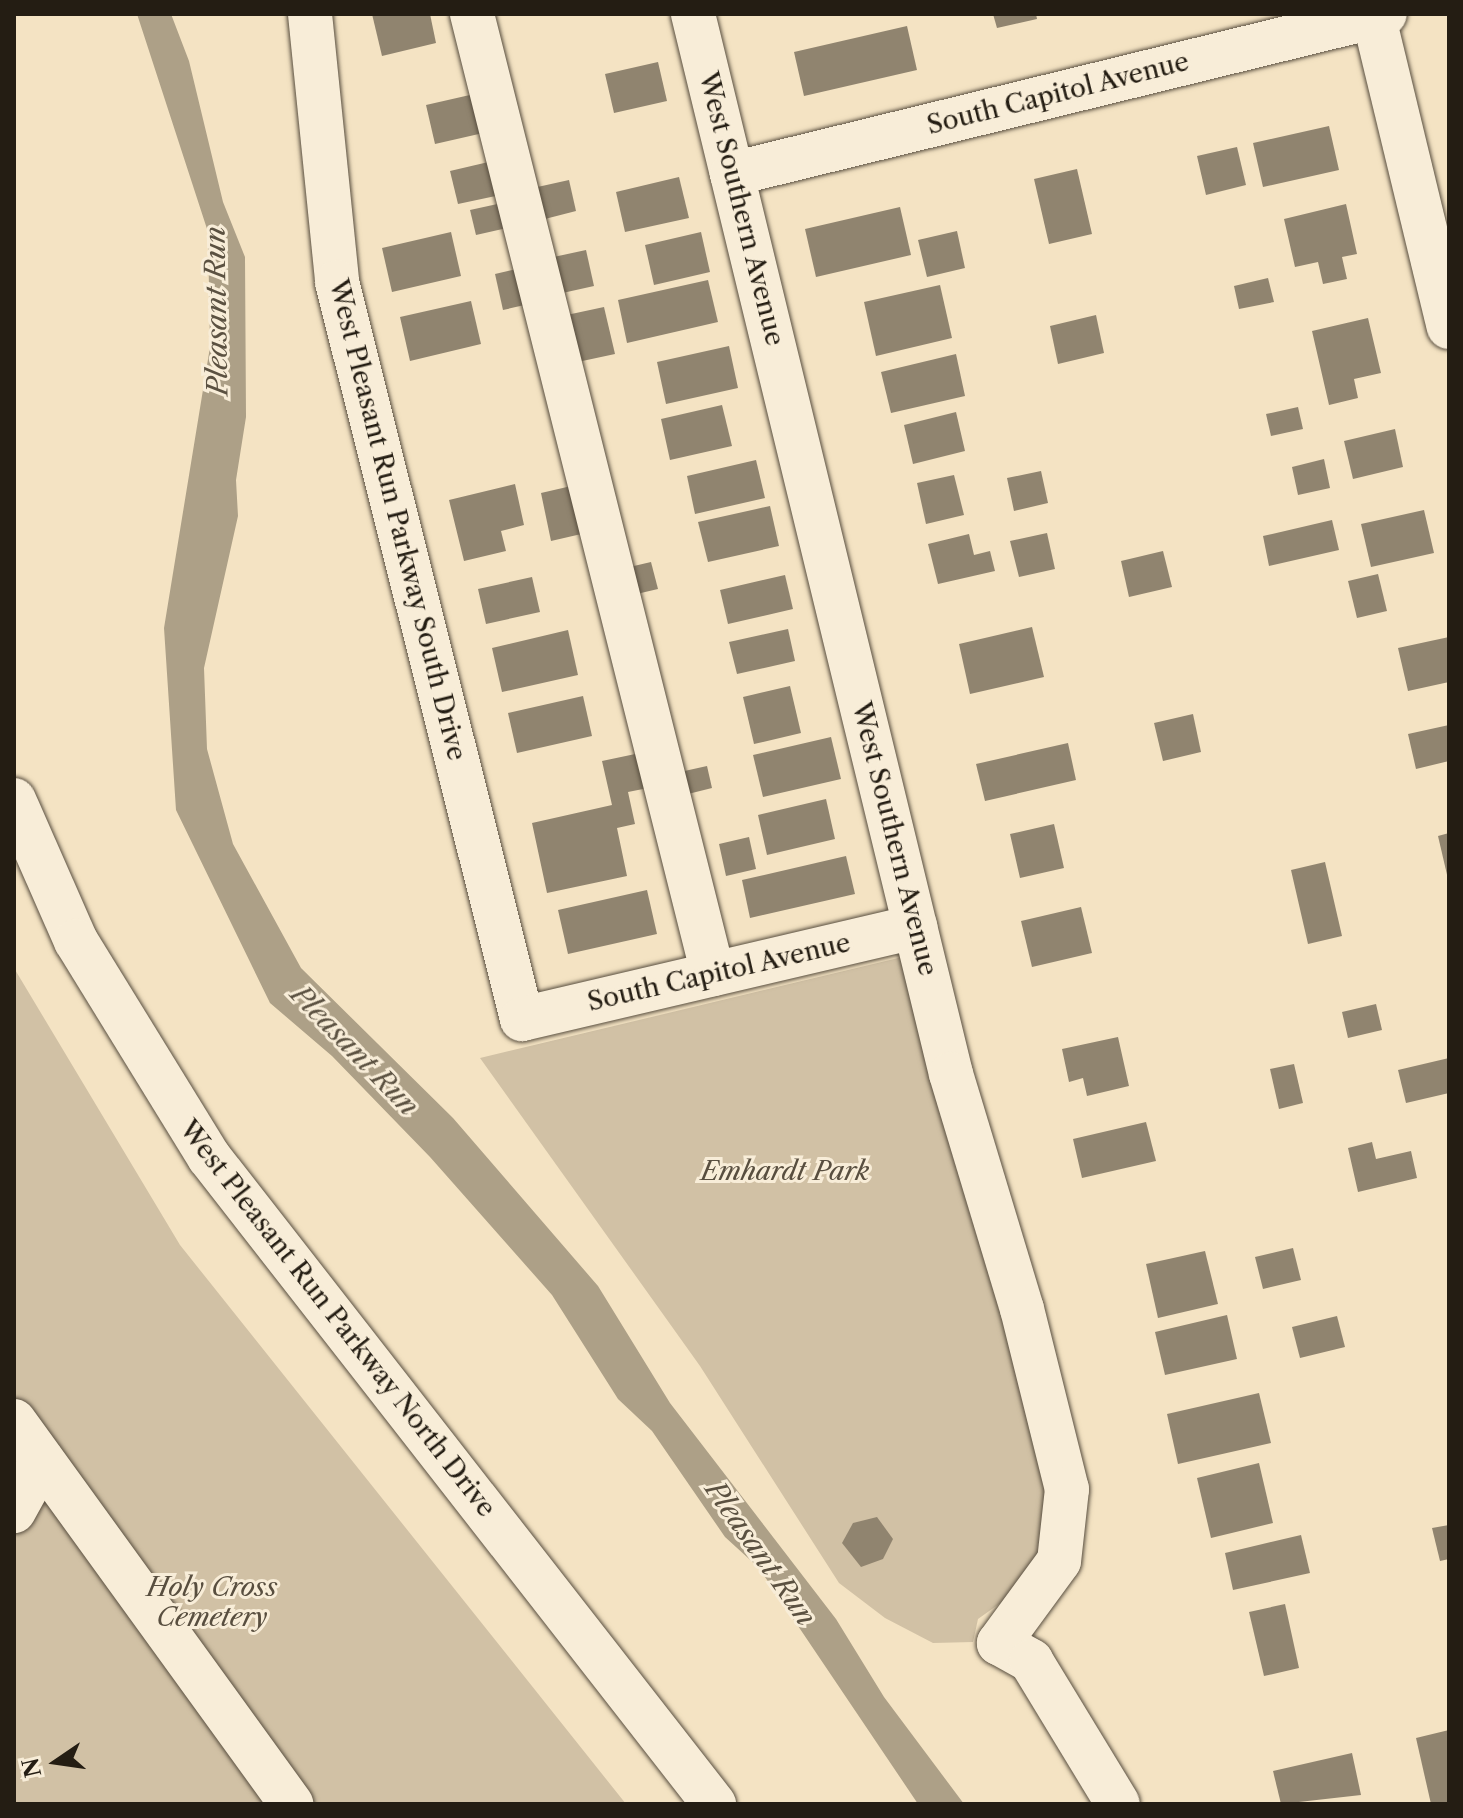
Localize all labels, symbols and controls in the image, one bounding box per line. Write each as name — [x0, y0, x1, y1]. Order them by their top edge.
street label: South Capitol Avenue — [923, 46, 1193, 142]
street label: West Southern Avenue — [692, 68, 790, 350]
water label: Pleasant Run — [198, 226, 234, 396]
street label: West Pleasant Run Parkway South Drive — [322, 276, 472, 764]
street label: West Southern Avenue — [845, 698, 943, 980]
street label: South Capitol Avenue — [584, 927, 854, 1019]
water label: Pleasant Run — [284, 977, 426, 1123]
street label: West Pleasant Run Parkway North Drive — [172, 1114, 502, 1524]
park label: Emhardt Park — [701, 1156, 869, 1188]
water label: Pleasant Run — [699, 1474, 823, 1632]
park label: Holy Cross Cemetery — [147, 1572, 277, 1634]
north arrow — [16, 1722, 96, 1802]
text: N — [17, 1755, 47, 1780]

